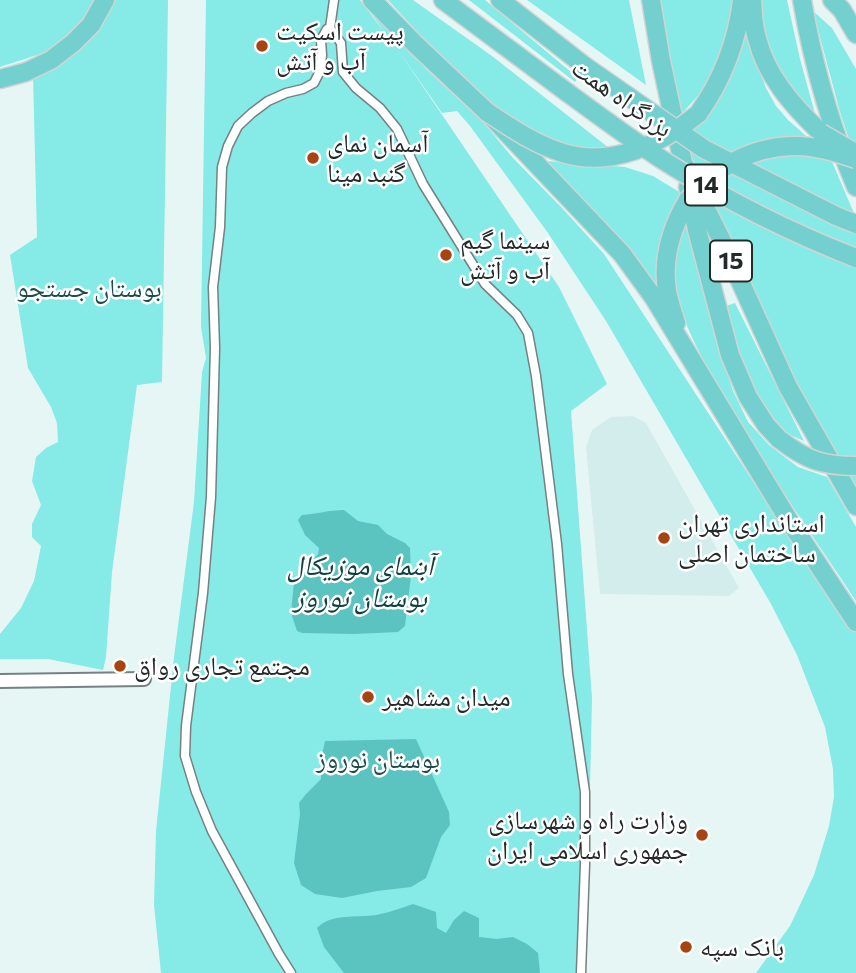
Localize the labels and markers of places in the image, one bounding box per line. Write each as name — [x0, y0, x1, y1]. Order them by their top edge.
place label: پیست اسکیت آب و آتش — [276, 15, 404, 76]
marker: پیست اسکیت آب و آتش — [254, 38, 270, 54]
place label: آسمان نمای گنبد مینا — [327, 127, 428, 188]
marker: آسمان نمای گنبد مینا — [305, 150, 321, 166]
place label: سینما گیم آب و آتش — [460, 224, 550, 286]
marker: سینما گیم آب و آتش — [438, 247, 454, 263]
place label: استانداری تهران ساختمان اصلی — [678, 507, 825, 568]
marker: استانداری تهران ساختمان اصلی — [656, 530, 672, 546]
place label: مجتمع تجاری رواق — [134, 650, 310, 682]
marker: مجتمع تجاری رواق — [112, 658, 128, 674]
place label: میدان مشاهیر — [382, 681, 511, 713]
marker: میدان مشاهیر — [360, 689, 376, 705]
place label: وزارت راه و شهرسازی جمهوری اسلامی ایران — [487, 804, 688, 866]
marker: وزارت راه و شهرسازی جمهوری اسلامی ایران — [694, 827, 710, 843]
place label: بانک سپه — [700, 931, 784, 963]
marker: بانک سپه — [678, 939, 694, 955]

